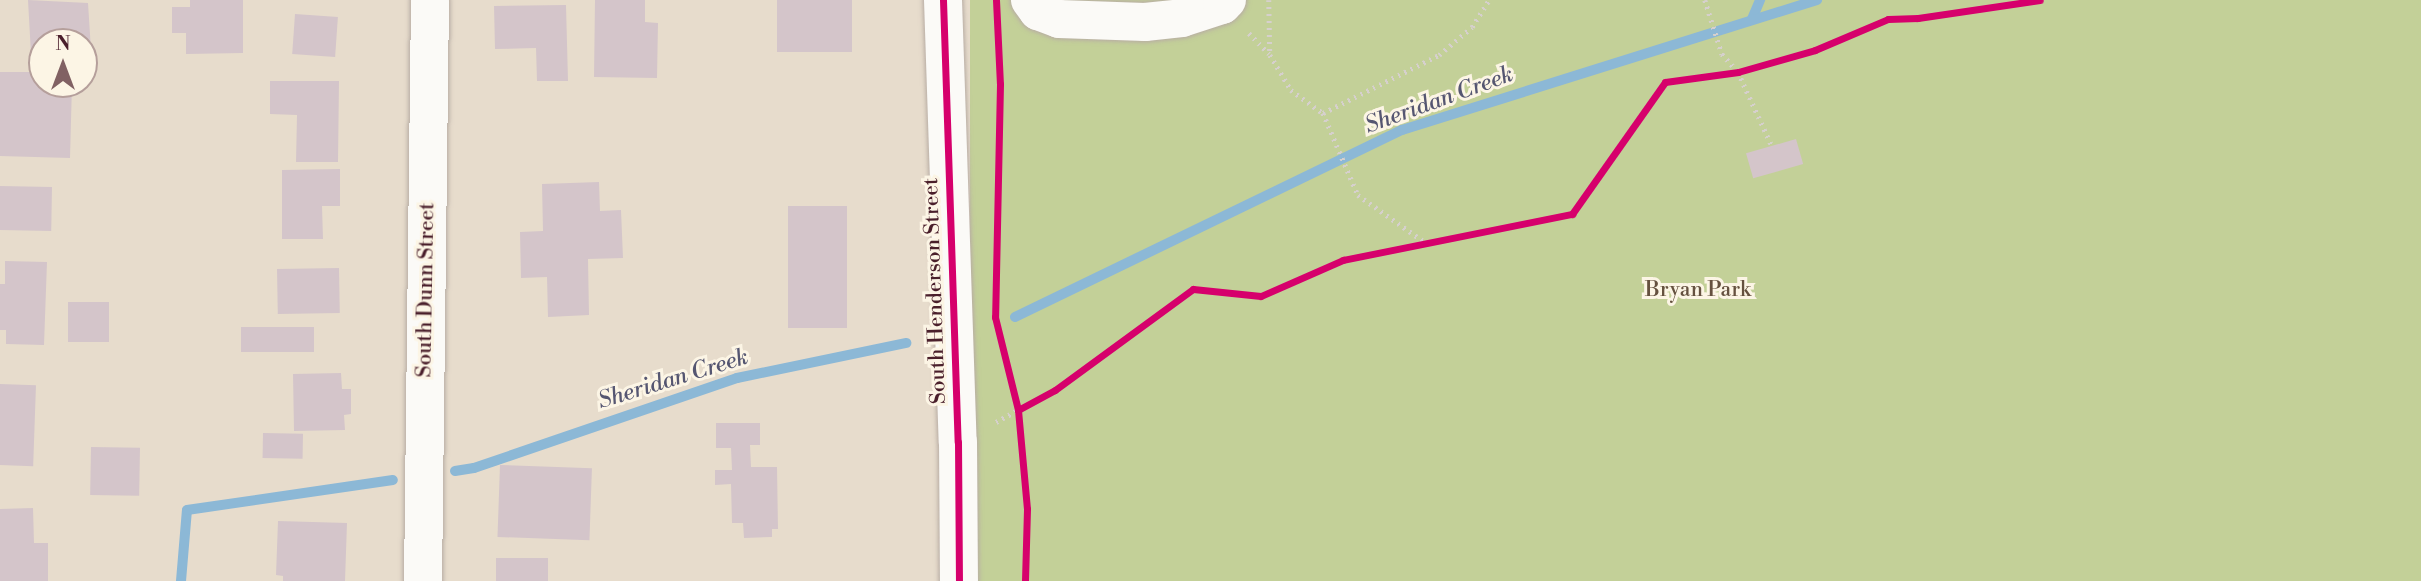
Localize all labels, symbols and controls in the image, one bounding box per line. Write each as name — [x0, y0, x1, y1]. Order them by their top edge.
north arrow — [28, 28, 98, 98]
text: N — [55, 32, 71, 56]
water label: Sheridan Creek — [1361, 60, 1517, 140]
street label: South Henderson Street — [918, 177, 952, 405]
street label: South Dunn Street — [412, 202, 440, 378]
park label: Bryan Park — [1645, 277, 1751, 303]
water label: Sheridan Creek — [594, 343, 752, 415]

